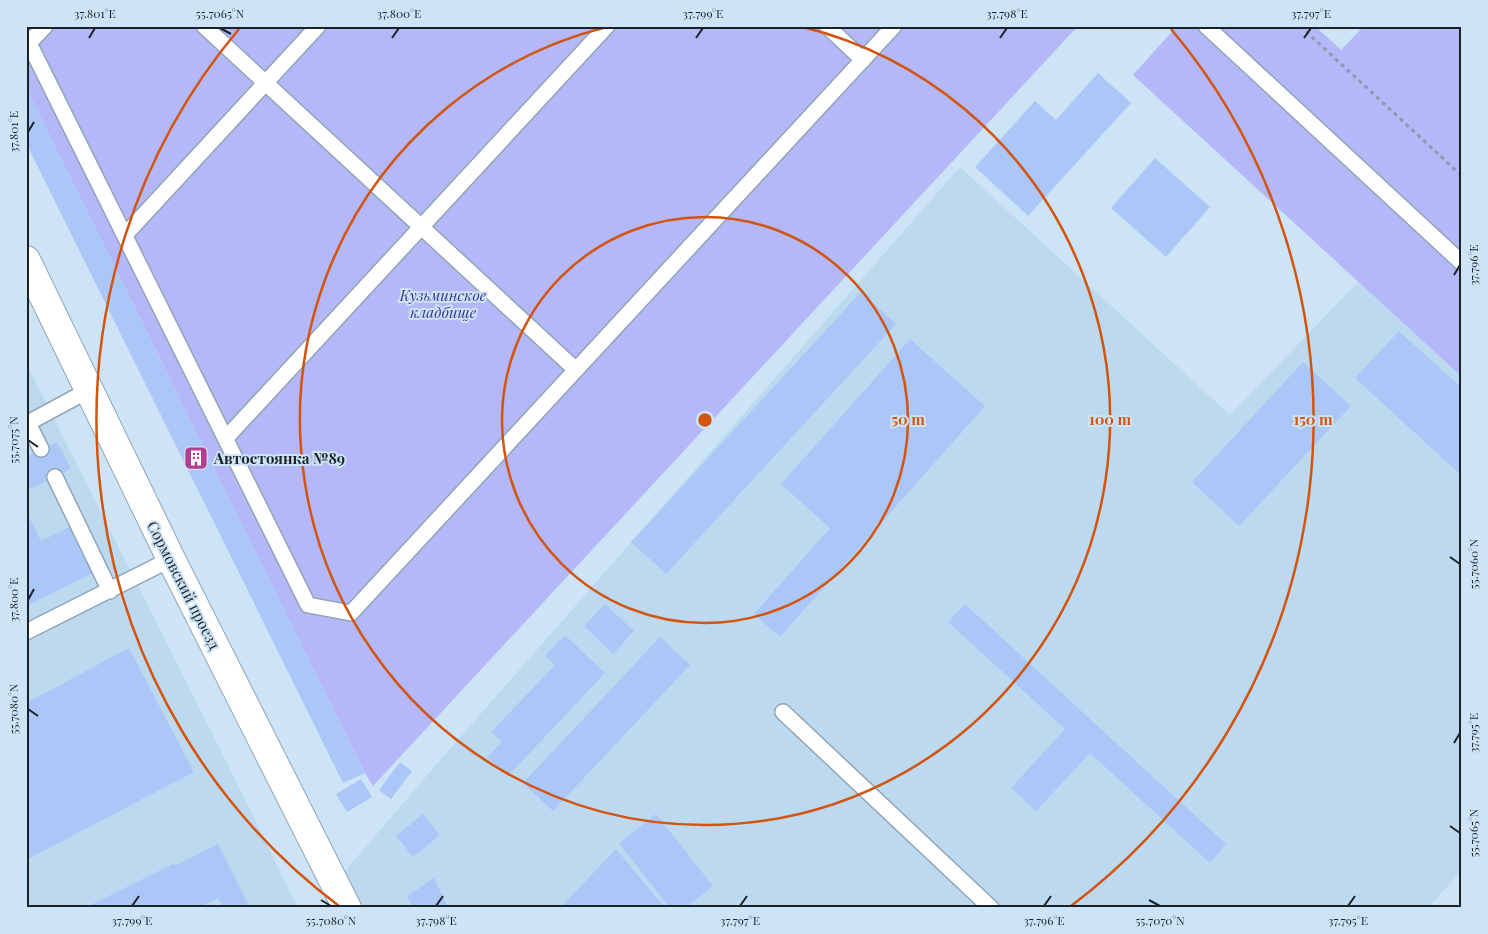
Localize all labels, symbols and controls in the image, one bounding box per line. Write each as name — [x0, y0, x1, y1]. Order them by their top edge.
text: 37.801°E — [74, 5, 116, 21]
text: 55.7065°N — [196, 5, 245, 21]
text: 37.800°E — [377, 5, 421, 21]
text: 37.799°E — [683, 5, 723, 21]
text: 37.798°E — [986, 5, 1028, 21]
text: 37.797°E — [1291, 5, 1331, 21]
text: 37.801°E — [5, 111, 21, 153]
text: 37.796°E — [1465, 244, 1481, 286]
park label: Кузьминское кладбище — [399, 285, 487, 322]
text: 50 m — [891, 409, 925, 429]
text: 100 m — [1089, 409, 1132, 429]
text: 150 m — [1293, 409, 1333, 429]
centre of rings — [696, 411, 714, 429]
text: 55.7075°N — [5, 416, 21, 464]
building icon: Автостоянка №89 — [183, 445, 209, 471]
place label: Автостоянка №89 — [213, 448, 345, 468]
street label: Сормовский проезд — [143, 518, 225, 653]
text: 55.7060°N — [1465, 538, 1481, 589]
text: 37.800°E — [5, 578, 21, 622]
text: 55.7080°N — [5, 683, 21, 734]
text: 37.795°E — [1465, 713, 1481, 753]
text: 55.7065°N — [1465, 808, 1481, 857]
text: 37.799°E — [112, 912, 152, 928]
text: 55.7080°N — [306, 912, 357, 928]
text: 37.798°E — [415, 912, 457, 928]
text: 37.797°E — [720, 912, 760, 928]
text: 37.796°E — [1023, 912, 1065, 928]
text: 55.7070°N — [1135, 912, 1185, 928]
text: 37.795°E — [1328, 912, 1368, 928]

